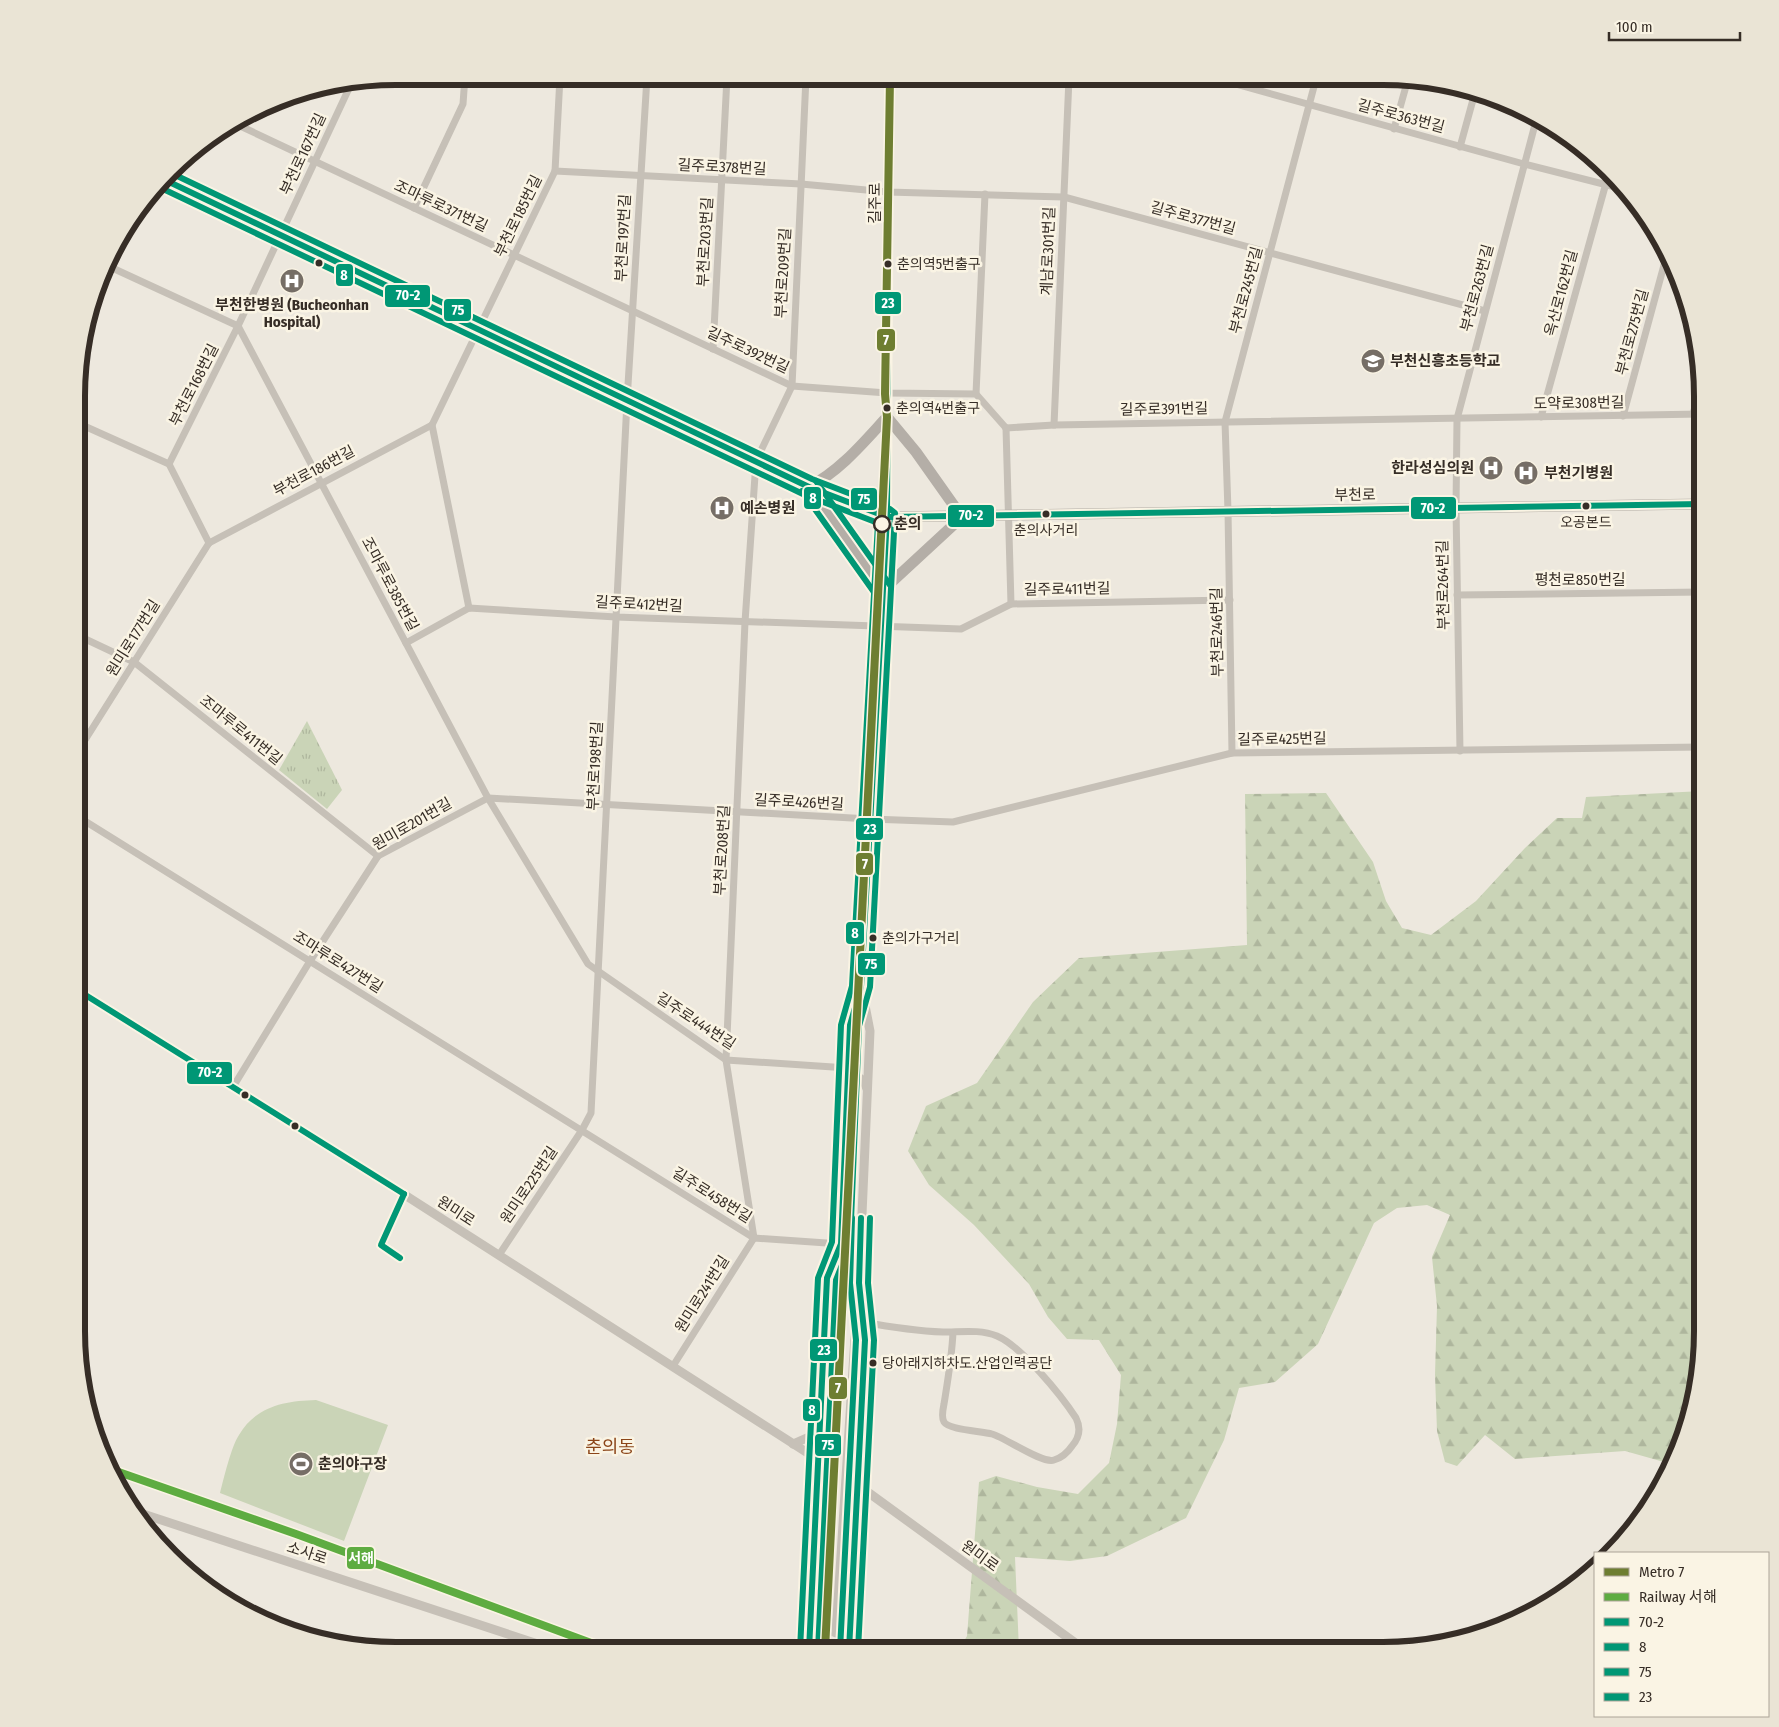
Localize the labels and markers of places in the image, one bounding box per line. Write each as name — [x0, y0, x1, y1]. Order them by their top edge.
place label: 춘의역5번출구 — [897, 256, 981, 273]
unlabelled marker — [314, 258, 324, 268]
marker: 춘의역5번출구 — [883, 259, 893, 269]
hospital icon: 부천한병원 (Bucheonhan Hospital) — [279, 268, 305, 294]
place label: 부천한병원 (Bucheonhan Hospital) — [215, 296, 369, 331]
school or university icon: 부천신흥초등학교 — [1360, 348, 1386, 374]
place label: 부천신흥초등학교 — [1390, 352, 1501, 370]
place label: 춘의역4번출구 — [896, 400, 980, 417]
marker: 춘의역4번출구 — [882, 403, 892, 413]
hospital icon: 한라성심의원 — [1478, 455, 1504, 481]
place label: 한라성심의원 — [1391, 459, 1474, 477]
hospital icon: 부천기병원 — [1513, 460, 1539, 486]
place label: 부천기병원 — [1544, 464, 1613, 482]
hospital icon: 예손병원 — [709, 495, 735, 521]
place label: 예손병원 — [740, 499, 795, 517]
marker: 오공본드 — [1581, 501, 1591, 511]
marker: 춘의사거리 — [1041, 509, 1051, 519]
place label: 오공본드 — [1560, 514, 1612, 531]
marker: 춘의 — [873, 515, 891, 533]
place label: 춘의 — [894, 515, 922, 533]
place label: 춘의사거리 — [1014, 522, 1078, 539]
place label: 춘의가구거리 — [882, 930, 959, 947]
marker: 춘의가구거리 — [868, 933, 878, 943]
unlabelled marker — [240, 1090, 250, 1100]
unlabelled marker — [290, 1121, 300, 1131]
place label: 당아래지하차도.산업인력공단 — [882, 1355, 1053, 1372]
marker: 당아래지하차도.산업인력공단 — [868, 1358, 878, 1368]
sports icon: 춘의야구장 — [288, 1451, 314, 1477]
place label: 춘의야구장 — [318, 1455, 387, 1473]

